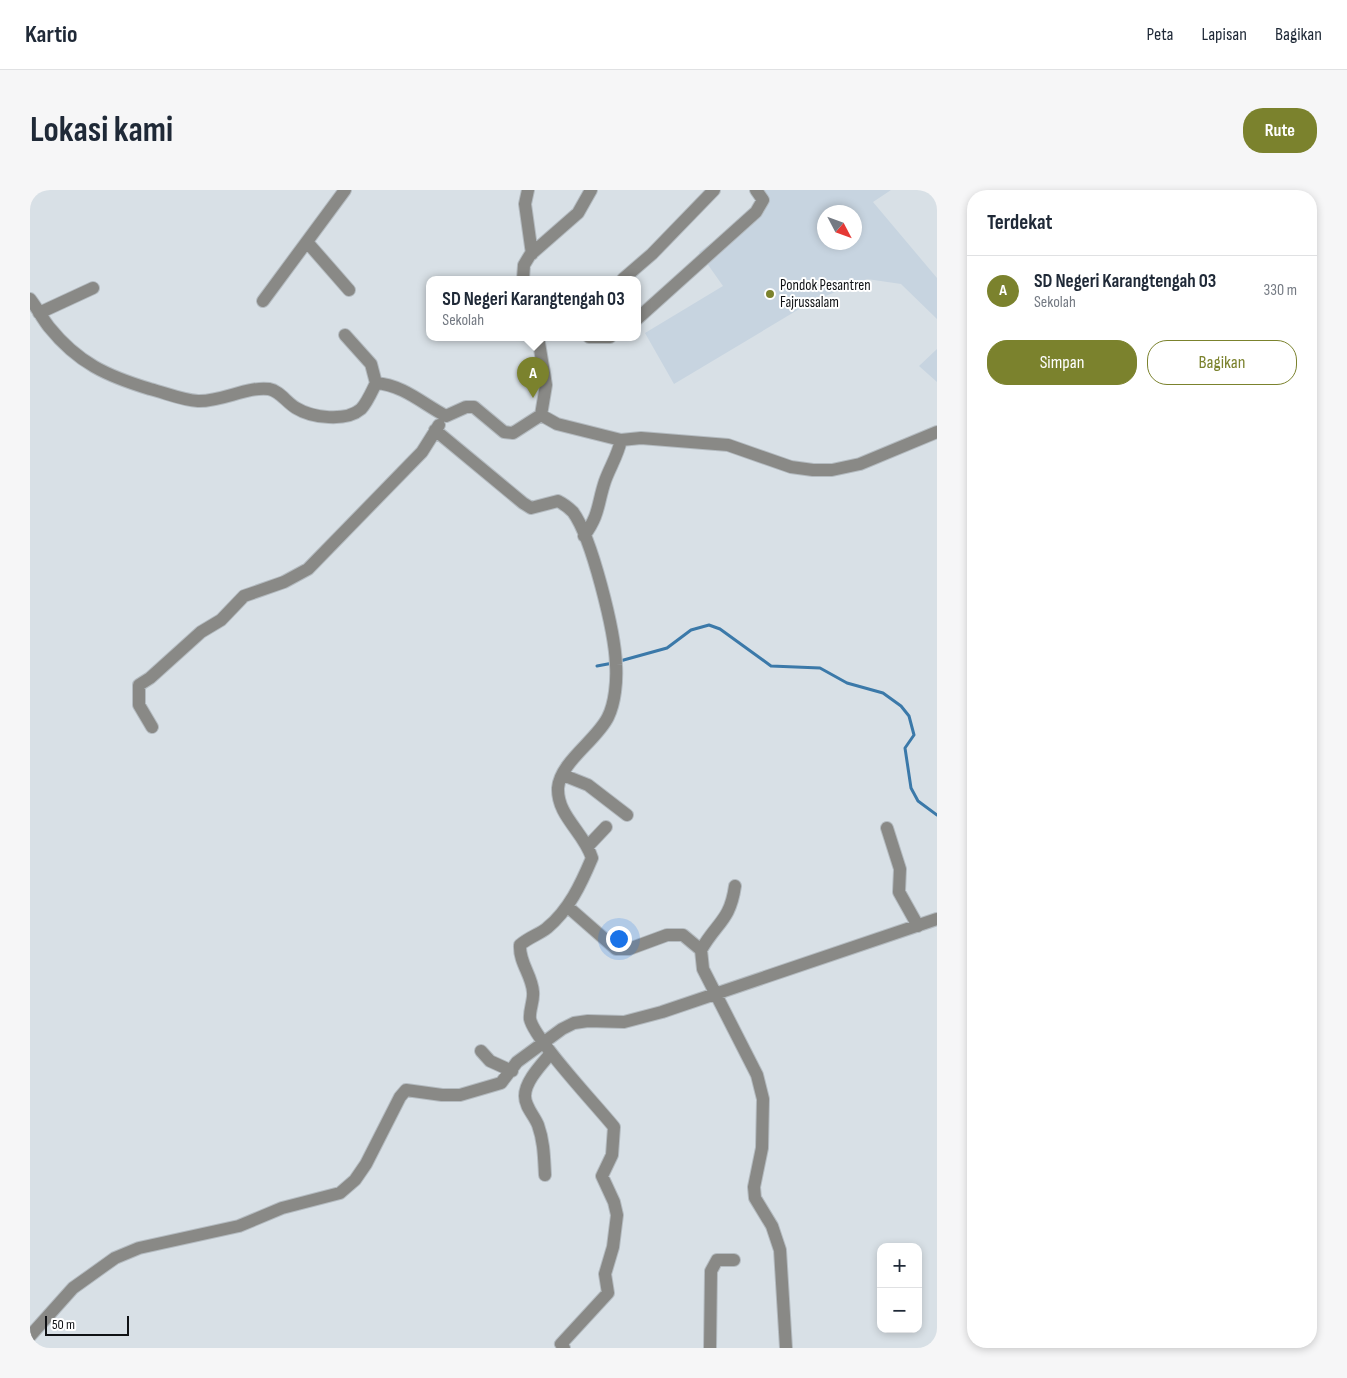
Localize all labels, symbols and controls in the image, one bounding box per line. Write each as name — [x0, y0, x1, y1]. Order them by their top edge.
text: Kartio — [25, 20, 77, 49]
text: Peta — [1146, 24, 1174, 45]
text: Lapisan — [1202, 24, 1247, 45]
text: Bagikan — [1275, 24, 1322, 45]
button: Rute — [1243, 108, 1317, 153]
text: Lokasi kami — [30, 109, 173, 152]
north arrow — [817, 205, 862, 250]
text: Terdekat — [987, 210, 1053, 235]
text: SD Negeri Karangtengah 03 — [1034, 270, 1216, 293]
popup — [426, 276, 641, 341]
place label: Pondok Pesantren Fajrussalam — [780, 276, 871, 312]
text: A — [999, 281, 1007, 300]
text: 330 m — [1264, 281, 1297, 300]
text: SD Negeri Karangtengah 03 — [442, 288, 625, 311]
marker: Pondok Pesantren Fajrussalam — [764, 288, 776, 300]
text: Sekolah — [1034, 293, 1076, 312]
text: Sekolah — [442, 311, 484, 330]
button: Simpan — [987, 340, 1137, 385]
button: Bagikan — [1147, 340, 1297, 385]
pin: A — [517, 357, 549, 398]
your location — [606, 926, 632, 952]
map controls — [877, 1243, 922, 1333]
button: + — [877, 1243, 922, 1288]
button: − — [877, 1288, 922, 1333]
scale bar — [45, 1313, 129, 1336]
text: 50 m — [52, 1316, 75, 1333]

